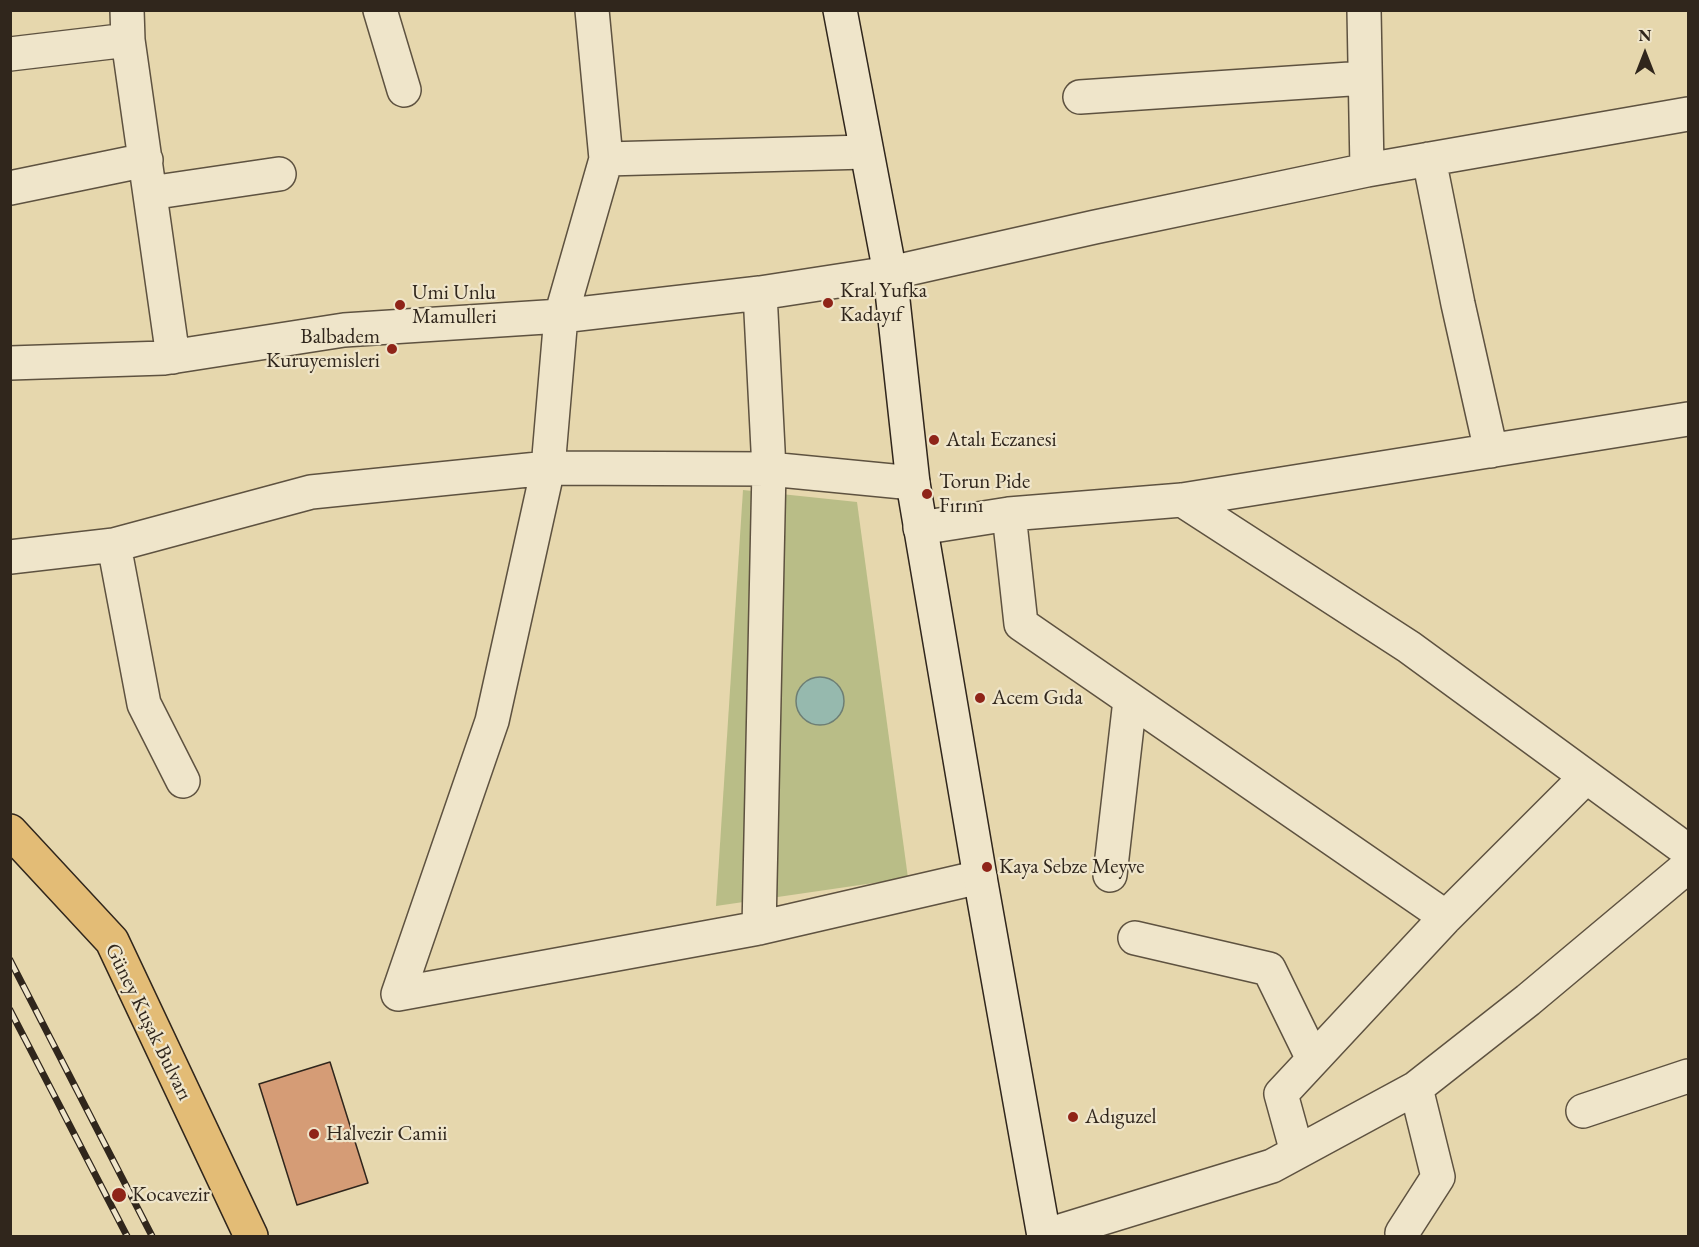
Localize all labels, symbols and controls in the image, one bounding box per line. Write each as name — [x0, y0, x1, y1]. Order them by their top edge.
north arrow — [1615, 24, 1675, 84]
text: N — [1639, 25, 1651, 46]
place label: Kral Yufka Kadayıf — [840, 278, 927, 328]
place label: Umi Unlu Mamulleri — [412, 280, 497, 330]
marker: Kral Yufka Kadayıf — [821, 296, 835, 310]
marker: Umi Unlu Mamulleri — [393, 298, 407, 312]
place label: Balbadem Kuruyemisleri — [266, 324, 380, 374]
marker: Balbadem Kuruyemisleri — [385, 342, 399, 356]
place label: Atalı Eczanesi — [946, 427, 1057, 453]
marker: Atalı Eczanesi — [927, 433, 941, 447]
place label: Torun Pide Fırını — [939, 469, 1030, 519]
marker: Torun Pide Fırını — [920, 487, 934, 501]
place label: Acem Gıda — [992, 685, 1083, 711]
marker: Acem Gıda — [973, 691, 987, 705]
place label: Kaya Sebze Meyve — [999, 854, 1144, 880]
marker: Kaya Sebze Meyve — [980, 860, 994, 874]
street label: Güney Kuşak Bulvarı — [99, 939, 197, 1105]
place label: Adıguzel — [1085, 1104, 1157, 1130]
marker: Adıguzel — [1066, 1110, 1080, 1124]
place label: Halvezir Camii — [326, 1121, 447, 1147]
marker: Halvezir Camii — [307, 1127, 321, 1141]
place label: Kocavezir — [132, 1182, 210, 1208]
marker: Kocavezir — [110, 1186, 128, 1204]

